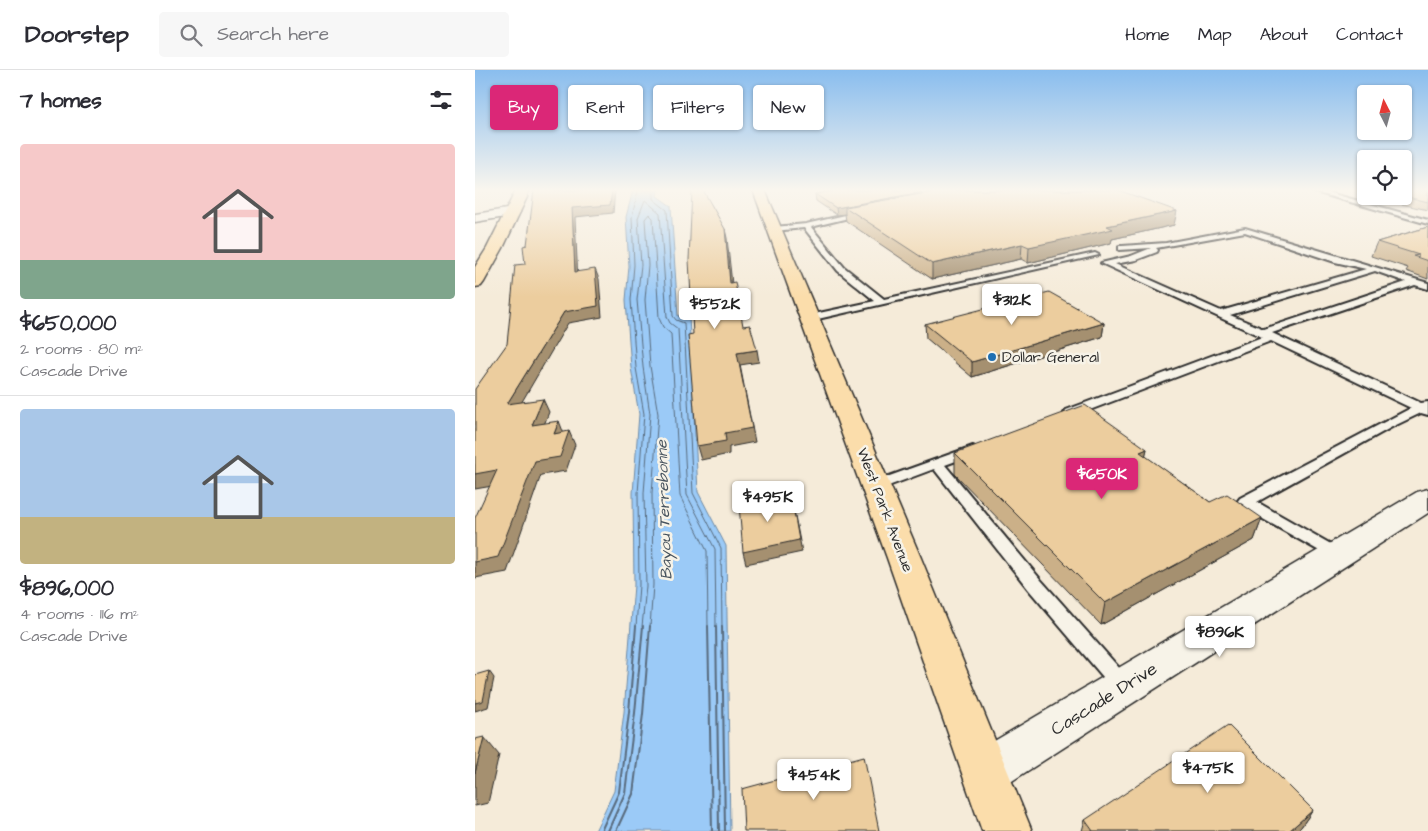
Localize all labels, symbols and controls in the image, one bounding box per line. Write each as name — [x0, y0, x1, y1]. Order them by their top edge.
search box — [159, 12, 509, 57]
text: Doorstep — [25, 18, 129, 52]
icon: search — [177, 21, 205, 49]
text: Search here — [217, 21, 329, 48]
text: Home — [1125, 22, 1170, 47]
text: Map — [1198, 22, 1232, 47]
text: About — [1260, 22, 1308, 47]
text: Contact — [1336, 22, 1403, 47]
chip: Buy — [490, 85, 558, 130]
chip: Rent — [568, 85, 643, 130]
chip: Filters — [653, 85, 743, 130]
chip: New — [753, 85, 824, 130]
north arrow — [1357, 85, 1413, 140]
map controls — [1357, 85, 1412, 205]
text: 7 homes — [20, 86, 102, 115]
icon: filters — [427, 86, 455, 114]
button: locate — [1357, 150, 1412, 205]
icon: home — [193, 176, 283, 266]
pin: $312K — [977, 284, 1047, 326]
pin: $552K — [680, 288, 750, 330]
text: $312K — [993, 289, 1031, 311]
text: $552K — [690, 293, 740, 315]
text: $650,000 — [20, 309, 116, 338]
text: 2 rooms · 80 m² — [20, 338, 143, 360]
place label: Dollar General — [1002, 347, 1099, 368]
marker: Dollar General — [986, 351, 998, 363]
text: Cascade Drive — [20, 360, 128, 382]
water label: Bayou Terrebonne — [651, 439, 678, 580]
icon: home — [193, 442, 283, 532]
street label: West Park Avenue — [852, 445, 918, 575]
pin: $650K — [1067, 458, 1137, 500]
text: $650K — [1077, 463, 1127, 485]
pin: $495K — [733, 480, 803, 523]
text: $495K — [743, 486, 793, 508]
text: $896,000 — [20, 574, 114, 603]
text: 4 rooms · 116 m² — [20, 603, 139, 625]
pin: $896K — [1185, 616, 1255, 658]
text: $896K — [1196, 621, 1244, 643]
text: Cascade Drive — [20, 625, 128, 647]
street label: Cascade Drive — [1046, 656, 1162, 742]
pin: $475K — [1173, 752, 1243, 794]
text: $475K — [1183, 757, 1233, 779]
pin: $454K — [779, 758, 849, 801]
text: $454K — [788, 764, 840, 786]

